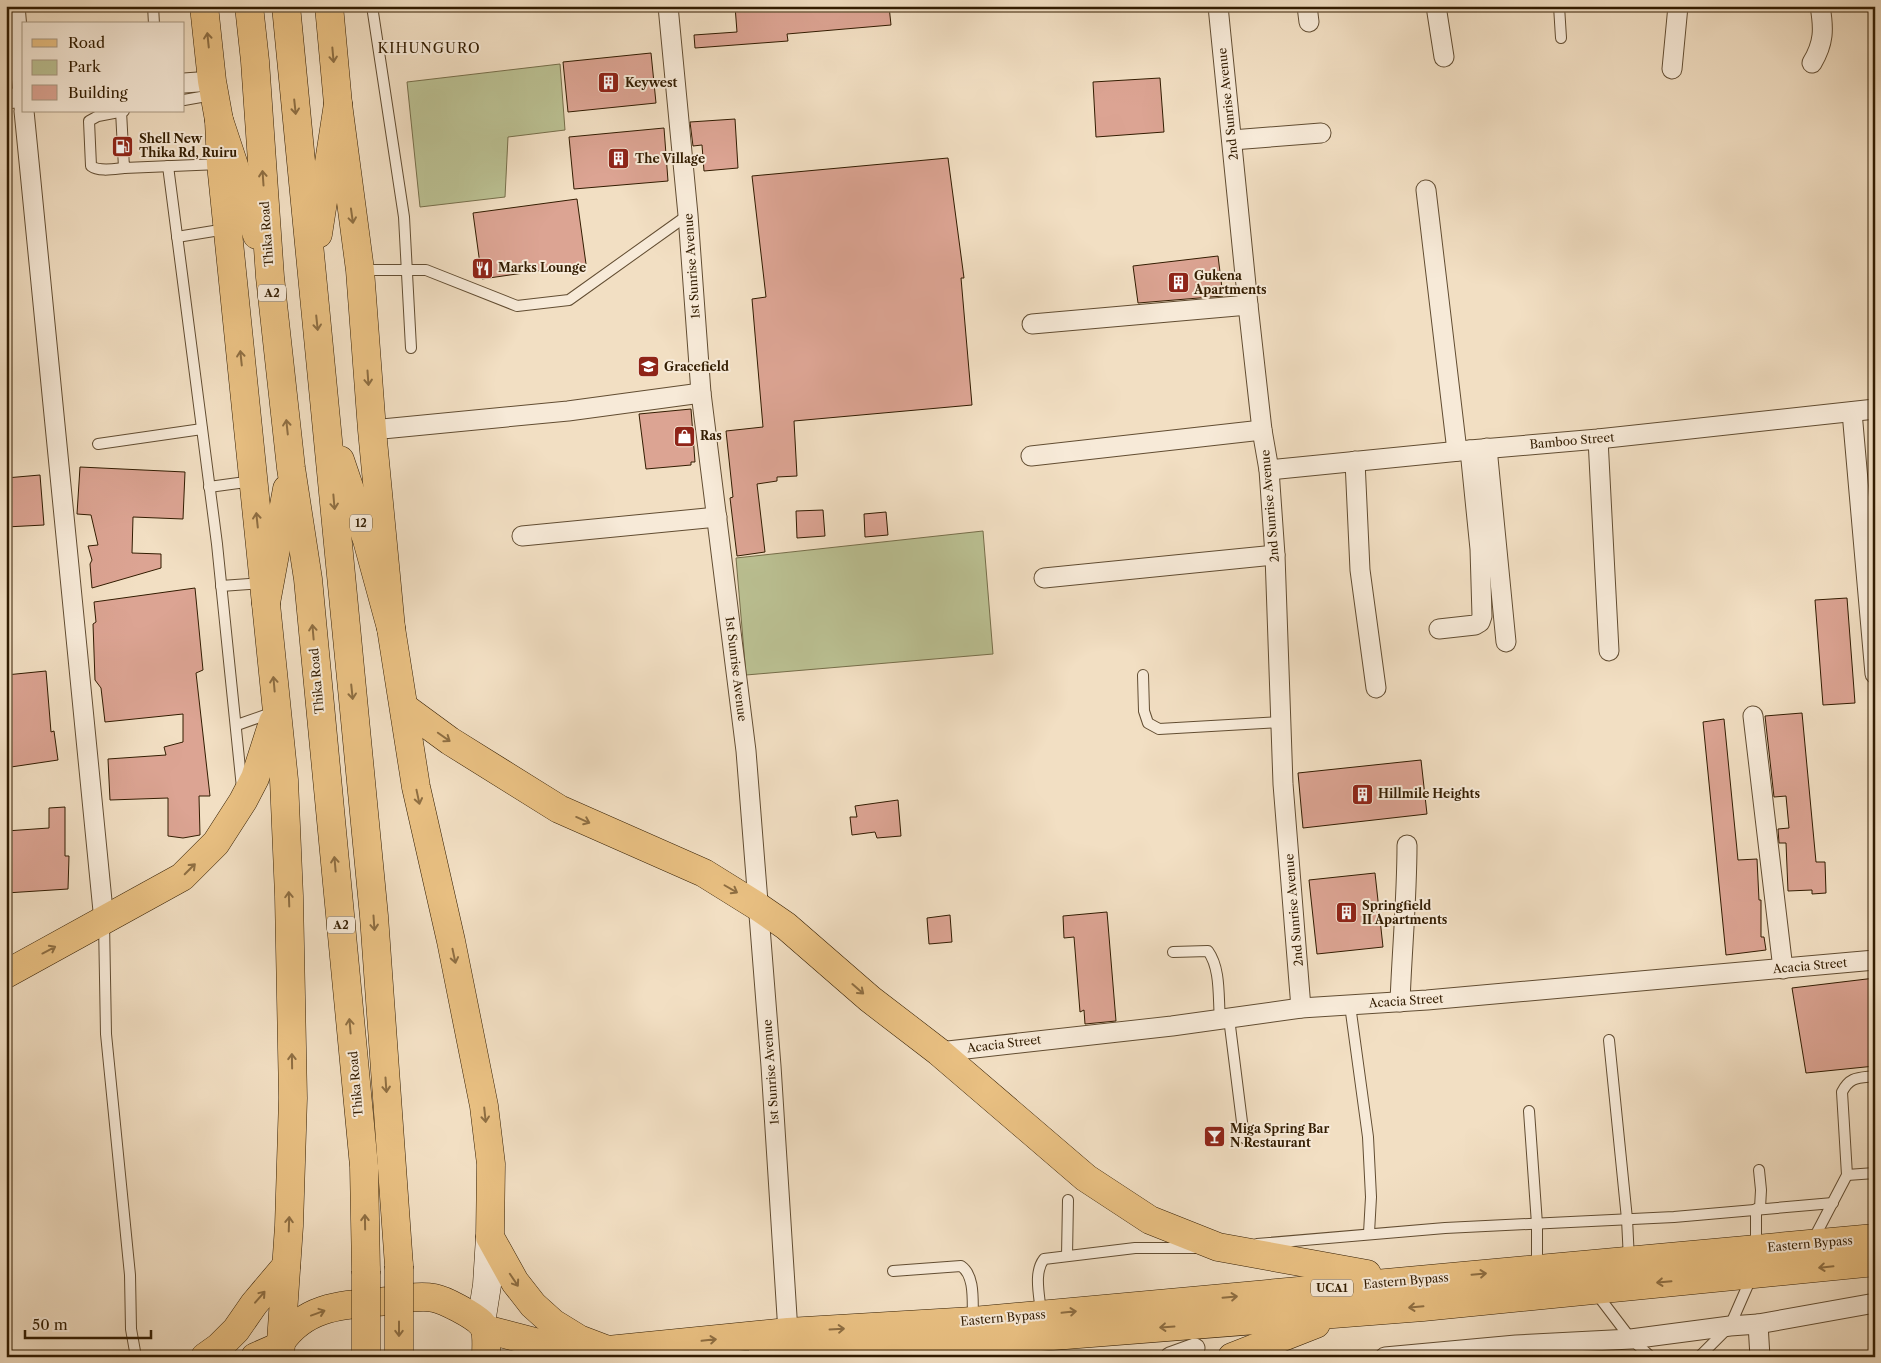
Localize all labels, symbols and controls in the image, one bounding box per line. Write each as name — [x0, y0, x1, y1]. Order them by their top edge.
legend — [22, 22, 185, 112]
one-way arrow — [203, 32, 213, 48]
text: Road — [68, 33, 105, 52]
district label: KIHUNGURO — [377, 39, 481, 57]
one-way arrow — [328, 47, 338, 63]
street label: 2nd Sunrise Avenue — [1214, 47, 1241, 161]
text: Park — [68, 57, 102, 76]
building icon: Keywest — [597, 71, 621, 95]
place label: Keywest — [625, 75, 677, 90]
text: Building — [68, 83, 128, 102]
one-way arrow — [291, 99, 300, 115]
place label: Shell New Thika Rd, Ruiru — [139, 131, 237, 160]
fuel station icon: Shell New Thika Rd, Ruiru — [111, 134, 135, 158]
building icon: The Village — [607, 147, 631, 171]
place label: The Village — [635, 151, 705, 166]
one-way arrow — [259, 170, 268, 186]
street label: Thika Road — [257, 200, 276, 267]
one-way arrow — [347, 208, 357, 224]
street label: 1st Sunrise Avenue — [680, 212, 703, 319]
restaurant icon: Marks Lounge — [470, 256, 494, 280]
place label: Marks Lounge — [498, 260, 586, 275]
place label: Gukena Apartments — [1193, 268, 1267, 297]
building icon: Gukena Apartments — [1166, 271, 1190, 295]
road number: A2 — [258, 284, 286, 302]
one-way arrow — [312, 315, 321, 331]
one-way arrow — [236, 350, 246, 366]
school or university icon: Gracefield — [636, 355, 660, 379]
place label: Gracefield — [664, 359, 729, 374]
one-way arrow — [364, 369, 373, 385]
one-way arrow — [282, 419, 292, 435]
shop icon: Ras — [672, 424, 696, 448]
place label: Ras — [700, 428, 722, 443]
street label: Bamboo Street — [1529, 429, 1616, 452]
street label: 2nd Sunrise Avenue — [1257, 449, 1282, 563]
one-way arrow — [329, 494, 338, 510]
one-way arrow — [252, 512, 262, 528]
road number: 12 — [350, 514, 372, 532]
street label: 1st Sunrise Avenue — [723, 616, 750, 723]
one-way arrow — [308, 625, 318, 641]
street label: Thika Road — [306, 647, 327, 715]
one-way arrow — [269, 677, 278, 693]
one-way arrow — [347, 683, 356, 699]
one-way arrow — [437, 732, 451, 742]
building icon: Hillmile Heights — [1350, 782, 1374, 806]
place label: Hillmile Heights — [1378, 786, 1480, 801]
one-way arrow — [414, 789, 424, 805]
one-way arrow — [575, 816, 590, 826]
street label: 2nd Sunrise Avenue — [1281, 853, 1306, 967]
one-way arrow — [330, 856, 340, 872]
one-way arrow — [183, 864, 195, 876]
one-way arrow — [723, 884, 737, 894]
one-way arrow — [284, 891, 294, 907]
place label: Springfield II Apartments — [1362, 898, 1448, 927]
building icon: Springfield II Apartments — [1334, 901, 1358, 925]
one-way arrow — [369, 915, 379, 931]
road number: A2 — [327, 916, 355, 934]
one-way arrow — [41, 945, 56, 954]
one-way arrow — [450, 948, 459, 964]
street label: Acacia Street — [1771, 955, 1849, 976]
one-way arrow — [852, 983, 865, 995]
street label: Acacia Street — [1367, 990, 1444, 1011]
one-way arrow — [346, 1018, 355, 1034]
street label: 1st Sunrise Avenue — [759, 1018, 782, 1125]
street label: Acacia Street — [965, 1031, 1043, 1056]
street label: Thika Road — [345, 1050, 366, 1118]
one-way arrow — [287, 1053, 297, 1070]
one-way arrow — [381, 1077, 390, 1093]
one-way arrow — [480, 1107, 490, 1123]
place label: Miga Spring Bar N Restaurant — [1230, 1121, 1330, 1150]
bar icon: Miga Spring Bar N Restaurant — [1202, 1124, 1226, 1148]
one-way arrow — [360, 1215, 370, 1231]
one-way arrow — [284, 1216, 294, 1232]
street label: Eastern Bypass — [1767, 1232, 1853, 1255]
one-way arrow — [1819, 1262, 1835, 1272]
street label: Eastern Bypass — [1363, 1269, 1449, 1292]
one-way arrow — [1471, 1269, 1487, 1279]
one-way arrow — [509, 1272, 519, 1286]
one-way arrow — [1657, 1278, 1673, 1287]
road number: UCA1 — [1311, 1280, 1353, 1296]
one-way arrow — [255, 1291, 266, 1304]
one-way arrow — [1222, 1292, 1238, 1301]
one-way arrow — [1408, 1303, 1424, 1312]
street label: Eastern Bypass — [960, 1306, 1046, 1329]
one-way arrow — [1060, 1307, 1076, 1317]
scale bar — [25, 1308, 151, 1340]
one-way arrow — [310, 1308, 325, 1317]
text: 50 m — [32, 1315, 68, 1334]
one-way arrow — [394, 1320, 404, 1336]
one-way arrow — [1159, 1322, 1175, 1331]
one-way arrow — [828, 1325, 844, 1334]
one-way arrow — [701, 1335, 717, 1345]

